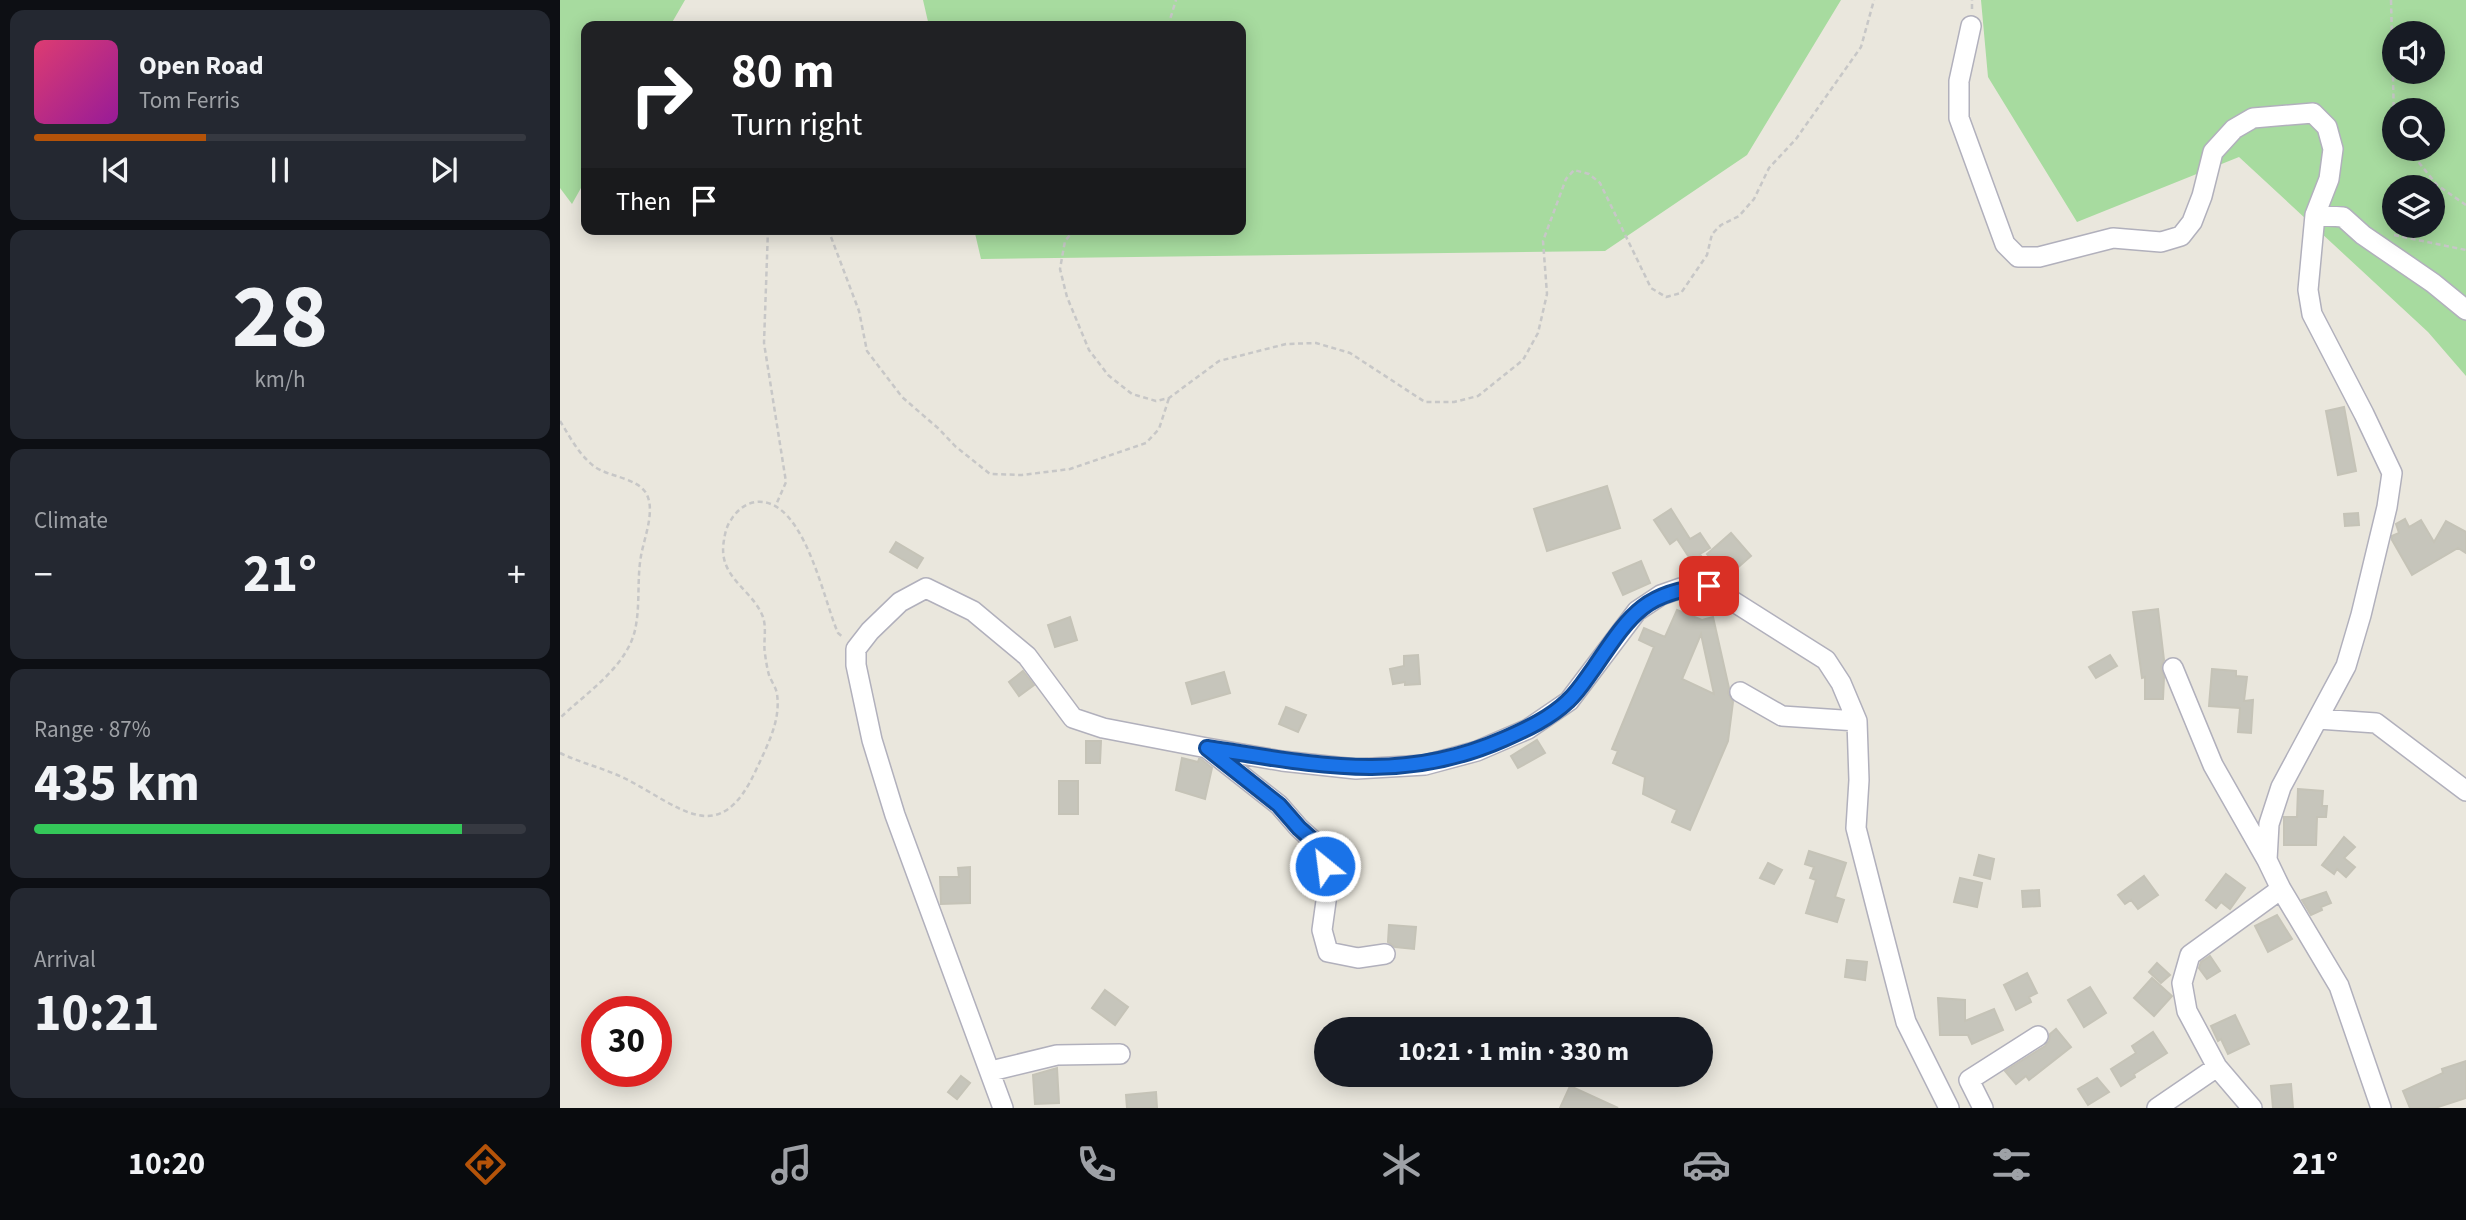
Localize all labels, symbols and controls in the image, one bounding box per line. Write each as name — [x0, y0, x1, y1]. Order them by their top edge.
map controls — [2382, 21, 2445, 238]
button: sound — [2382, 21, 2445, 84]
text: 80 m — [731, 37, 835, 107]
text: Open Road — [139, 47, 264, 84]
icon: right — [616, 49, 707, 140]
text: Tom Ferris — [139, 84, 240, 117]
button: search — [2382, 98, 2445, 161]
text: Turn right — [731, 102, 862, 148]
icon: previous — [97, 151, 135, 189]
icon: pause — [261, 151, 299, 189]
icon: next — [425, 151, 463, 189]
button: layers — [2382, 175, 2445, 238]
icon: arrive — [685, 182, 723, 220]
text: Then — [616, 183, 671, 220]
text: 28 — [232, 253, 328, 382]
text: km/h — [254, 363, 306, 396]
text: Climate — [34, 504, 108, 537]
text: 21° — [243, 538, 317, 612]
text: − — [34, 548, 53, 602]
text: + — [507, 548, 526, 602]
pin — [1679, 556, 1739, 616]
icon: arrive — [1690, 567, 1728, 605]
text: Range · 87% — [34, 713, 151, 746]
text: 435 km — [34, 747, 200, 821]
position arrow — [1288, 829, 1362, 903]
text: Arrival — [34, 943, 96, 976]
text: 10:21 — [34, 977, 159, 1051]
speed limit sign: 30 — [581, 996, 672, 1087]
text: 10:21 · 1 min · 330 m — [1398, 1033, 1629, 1070]
icon: directions — [461, 1140, 510, 1189]
icon: music — [767, 1140, 816, 1189]
icon: phone — [1072, 1140, 1121, 1189]
icon: climate — [1377, 1140, 1426, 1189]
icon: car — [1682, 1140, 1731, 1189]
icon: filters — [1987, 1140, 2036, 1189]
text: 10:20 — [128, 1141, 205, 1187]
text: 21° — [2292, 1141, 2338, 1187]

